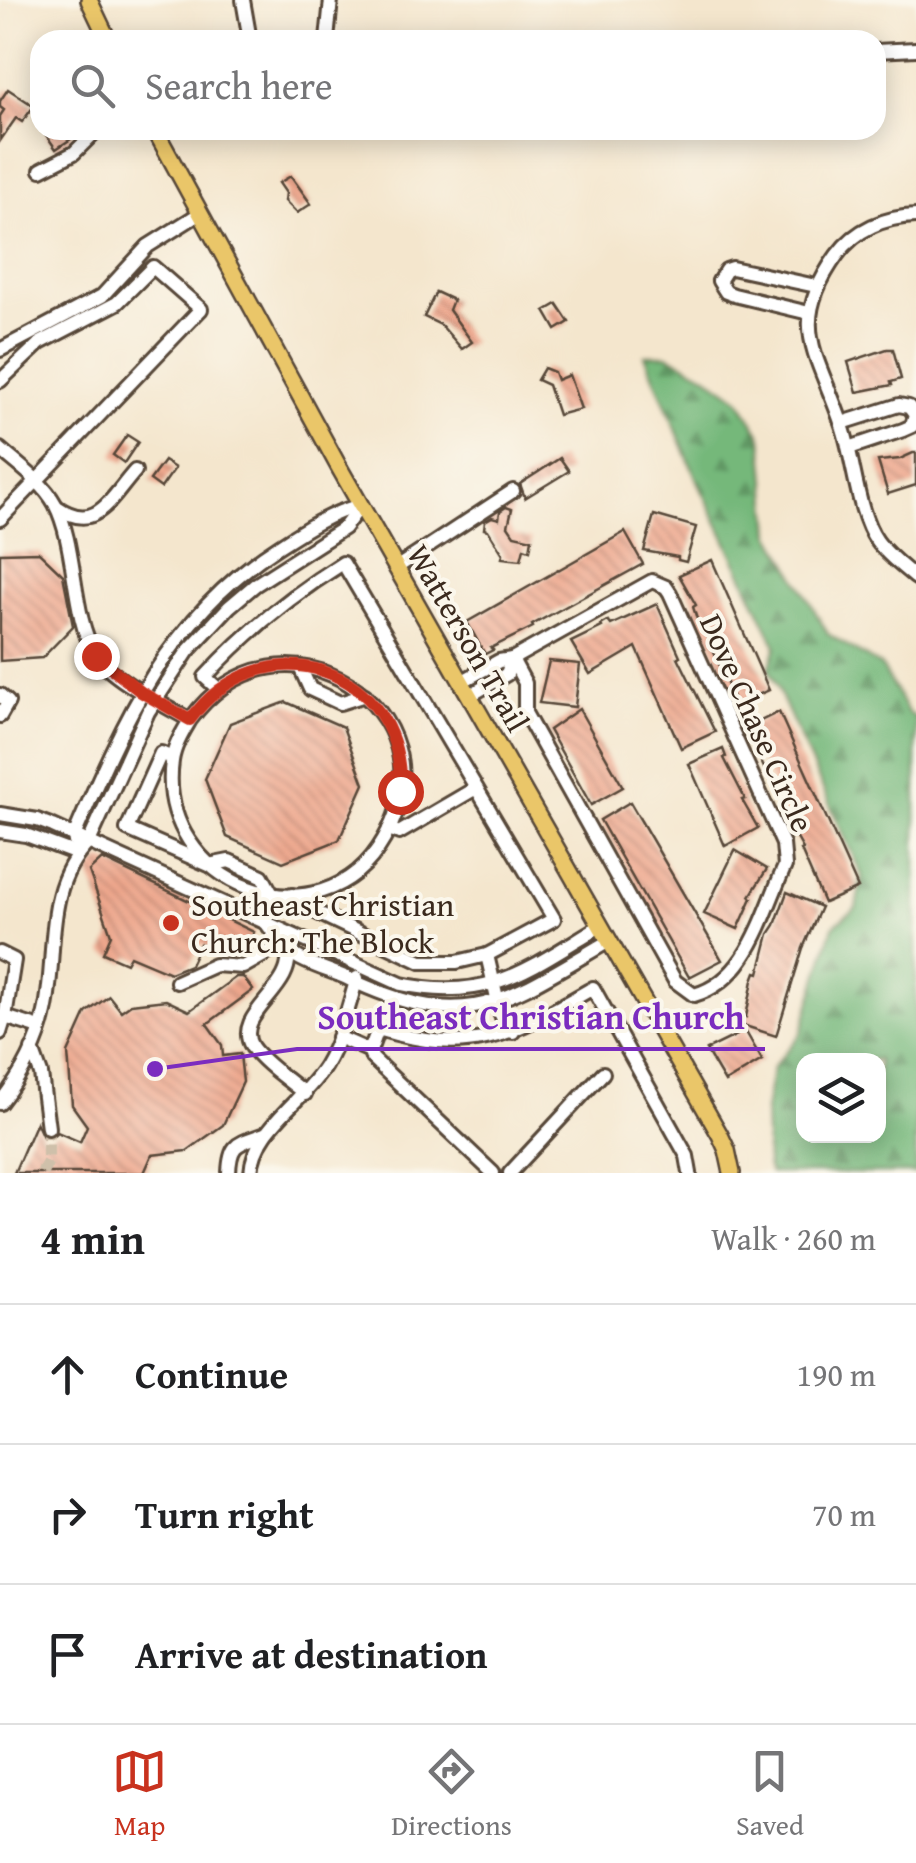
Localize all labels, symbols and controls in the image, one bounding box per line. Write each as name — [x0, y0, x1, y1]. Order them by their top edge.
search box — [30, 30, 886, 140]
text: Search here — [145, 57, 333, 113]
icon: search — [65, 58, 120, 113]
street label: Watterson Trail — [396, 535, 541, 740]
street label: Dove Chase Circle — [688, 606, 827, 839]
route end — [74, 634, 120, 680]
route start — [378, 769, 424, 815]
place label: Southeast Christian Church: The Block — [191, 881, 454, 965]
marker: Southeast Christian Church: The Block — [160, 912, 182, 934]
callout: Southeast Christian Church — [297, 984, 765, 1049]
text: Southeast Christian Church — [317, 991, 745, 1042]
map controls — [796, 1053, 886, 1143]
button: layers — [796, 1053, 886, 1143]
text: 4 min — [40, 1208, 145, 1269]
text: Walk · 260 m — [711, 1215, 876, 1262]
text: Continue — [135, 1346, 288, 1402]
icon: ahead — [40, 1347, 95, 1402]
text: 190 m — [797, 1351, 876, 1398]
text: Turn right — [135, 1486, 314, 1542]
icon: right — [40, 1487, 95, 1542]
text: 70 m — [812, 1491, 876, 1538]
text: Arrive at destination — [135, 1626, 488, 1682]
icon: arrive — [40, 1627, 95, 1682]
tab: Map — [112, 1744, 167, 1845]
tab: Directions — [391, 1744, 512, 1845]
tab: Saved — [736, 1744, 804, 1845]

